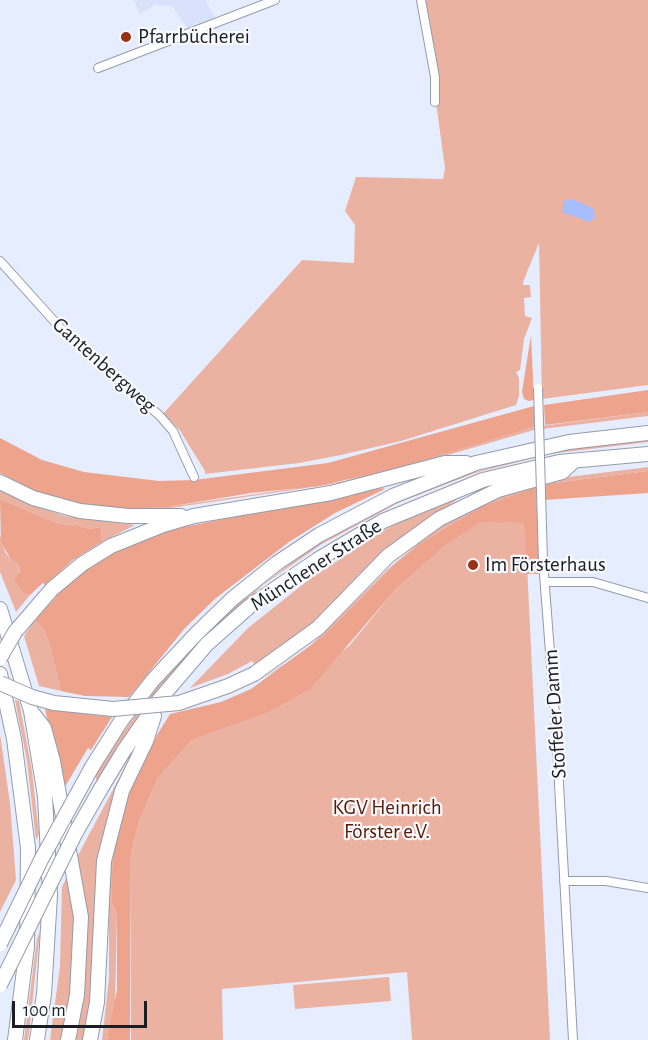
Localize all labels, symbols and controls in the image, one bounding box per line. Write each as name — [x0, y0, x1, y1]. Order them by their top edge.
place label: Pfarrbücherei — [138, 24, 250, 50]
marker: Pfarrbücherei — [119, 30, 133, 44]
street label: Gantenbergweg — [47, 312, 161, 418]
street label: Münchener Straße — [246, 513, 386, 617]
place label: Im Försterhaus — [485, 552, 606, 578]
marker: Im Försterhaus — [466, 558, 480, 572]
street label: Stoffeler Damm — [538, 648, 572, 780]
park label: KGV Heinrich Förster e.V. — [332, 795, 442, 845]
scale bar — [15, 989, 150, 1027]
text: 100 m — [23, 1002, 66, 1020]

